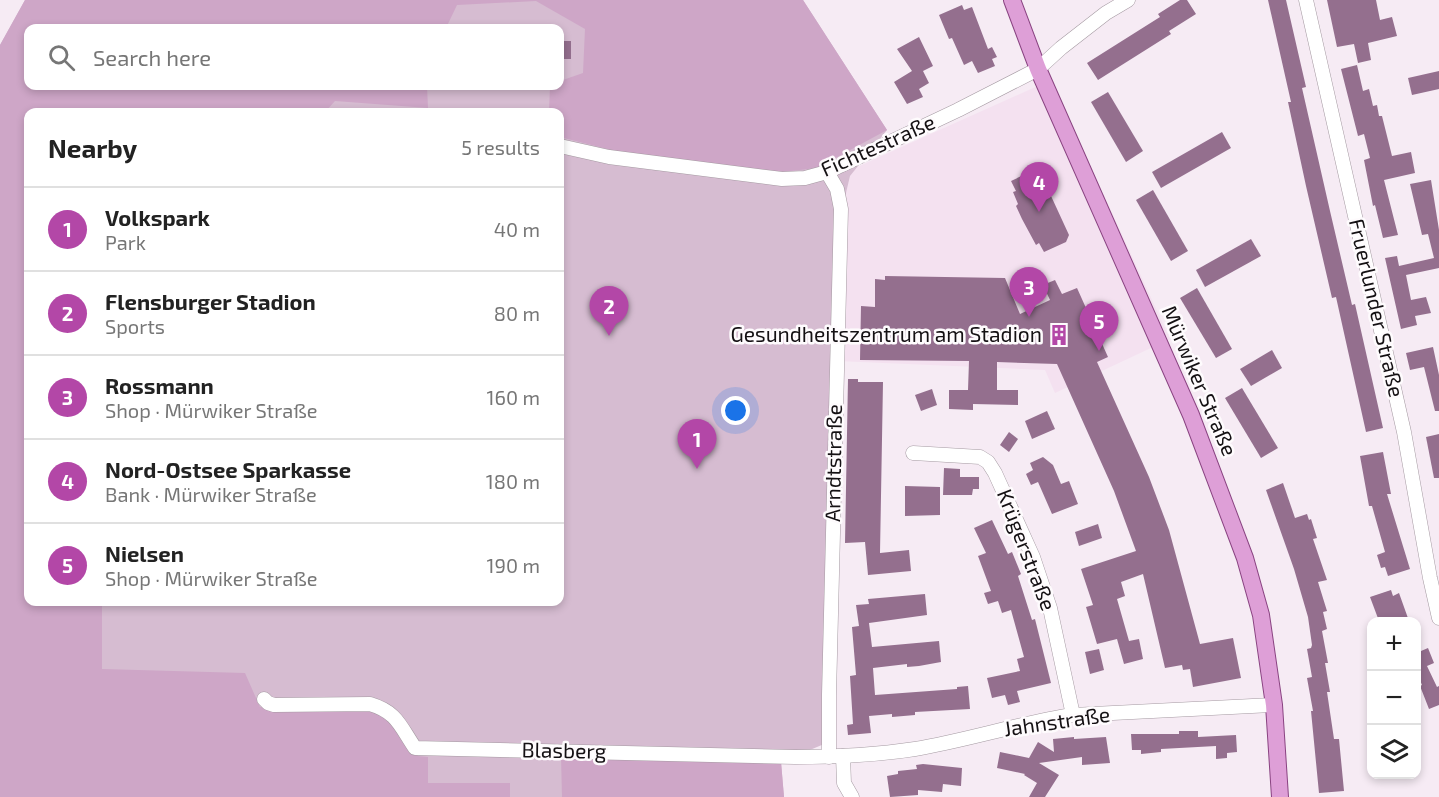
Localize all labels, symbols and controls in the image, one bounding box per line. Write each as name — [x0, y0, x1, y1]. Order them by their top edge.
search box — [24, 24, 564, 90]
icon: search — [45, 41, 78, 74]
text: Search here — [93, 44, 211, 70]
street label: Fichtestraße — [816, 108, 938, 181]
text: Nearby — [48, 132, 137, 163]
text: 5 results — [461, 135, 540, 159]
pin: 4 — [1020, 162, 1058, 212]
text: Volkspark — [105, 204, 210, 230]
street label: Fruerlunder Straße — [1345, 216, 1410, 399]
text: 1 — [63, 217, 72, 241]
text: 40 m — [494, 217, 540, 241]
text: Park — [105, 230, 146, 254]
pin: 3 — [1010, 268, 1048, 317]
pin: 2 — [590, 286, 628, 336]
text: Flensburger Stadion — [105, 288, 316, 314]
text: 2 — [62, 301, 73, 325]
text: 80 m — [494, 301, 540, 325]
pin: 5 — [1080, 302, 1118, 351]
street label: Mürwiker Straße — [1157, 302, 1243, 459]
text: Sports — [105, 314, 165, 338]
place label: Gesundheitszentrum am Stadion — [731, 321, 1042, 346]
building icon: Gesundheitszentrum am Stadion — [1047, 323, 1071, 347]
text: Rossmann — [105, 372, 214, 398]
text: 3 — [62, 385, 73, 409]
text: 160 m — [487, 385, 540, 409]
your location — [721, 396, 750, 425]
text: Shop · Mürwiker Straße — [105, 398, 317, 422]
street label: Arndtstraße — [819, 404, 846, 522]
pin: 1 — [678, 420, 716, 469]
text: Nord-Ostsee Sparkasse — [105, 456, 351, 482]
text: 4 — [61, 469, 74, 493]
text: 180 m — [486, 469, 540, 493]
text: Bank · Mürwiker Straße — [105, 482, 317, 506]
street label: Krügerstraße — [993, 485, 1062, 614]
text: Nielsen — [105, 540, 184, 566]
text: 5 — [62, 553, 73, 577]
text: 190 m — [487, 553, 540, 577]
text: Shop · Mürwiker Straße — [105, 566, 317, 590]
map controls — [1367, 617, 1421, 779]
button: + — [1367, 617, 1421, 671]
button: − — [1367, 671, 1421, 725]
street label: Jahnstraße — [1002, 701, 1112, 740]
button: layers — [1367, 725, 1421, 779]
street label: Blasberg — [521, 736, 607, 763]

